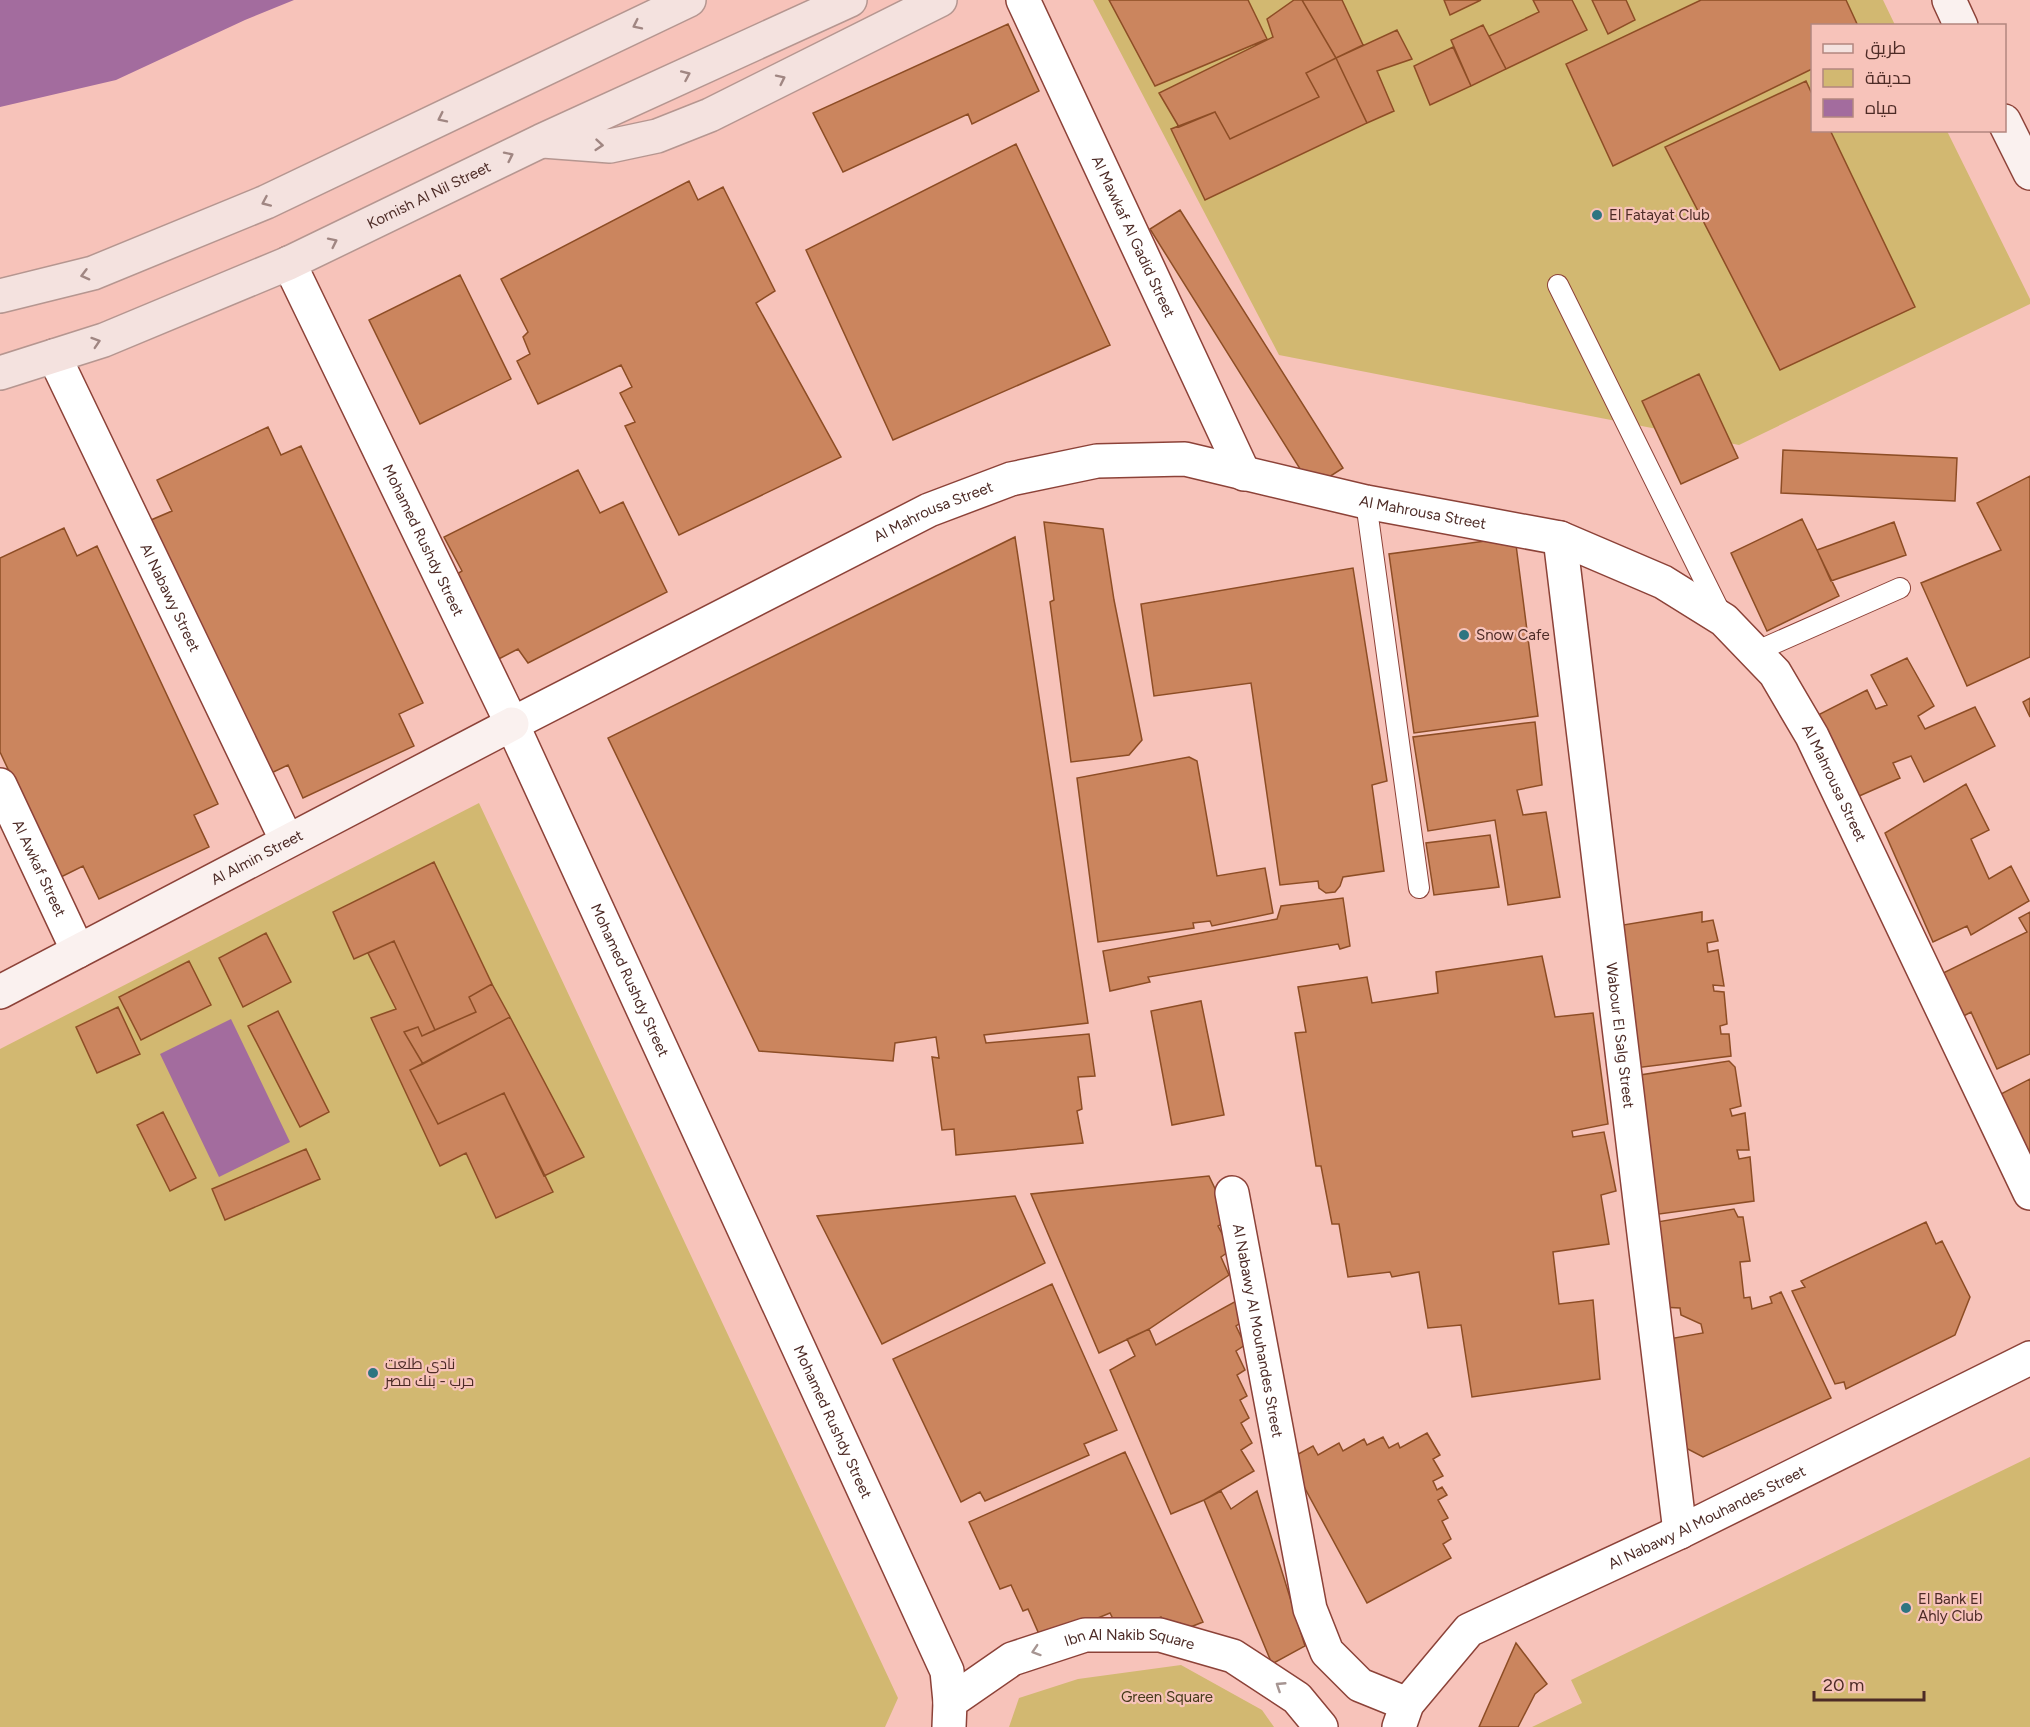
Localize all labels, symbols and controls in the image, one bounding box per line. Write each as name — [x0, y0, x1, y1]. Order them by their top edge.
one-way arrow — [632, 18, 643, 30]
legend — [1811, 24, 2006, 132]
text: طريق — [1865, 37, 1906, 60]
text: حديقة — [1865, 67, 1911, 89]
one-way arrow — [679, 70, 690, 82]
one-way arrow — [774, 75, 785, 87]
text: مياه — [1865, 97, 1898, 119]
one-way arrow — [437, 111, 448, 123]
one-way arrow — [595, 138, 604, 151]
one-way arrow — [502, 152, 513, 164]
street label: Al Mawkaf Al Gadid Street — [1088, 153, 1179, 321]
street label: Kornish Al Nil Street — [364, 158, 494, 233]
one-way arrow — [261, 195, 272, 207]
place label: El Fatayat Club — [1609, 206, 1710, 224]
marker: El Fatayat Club — [1590, 208, 1604, 222]
one-way arrow — [327, 237, 338, 249]
one-way arrow — [80, 267, 90, 280]
one-way arrow — [90, 337, 101, 350]
street label: Mohamed Rushdy Street — [379, 461, 468, 619]
street label: Al Mahrousa Street — [871, 478, 996, 546]
street label: Al Mahrousa Street — [1358, 492, 1488, 533]
street label: Al Nabawy Street — [136, 540, 204, 655]
place label: Snow Cafe — [1476, 626, 1550, 644]
marker: Snow Cafe — [1457, 628, 1471, 642]
street label: Al Mahrousa Street — [1798, 721, 1870, 845]
street label: Al Awkaf Street — [9, 817, 70, 920]
street label: Al Almin Street — [208, 826, 306, 889]
street label: Mohamed Rushdy Street — [587, 901, 673, 1060]
street label: Wabour El Salg Street — [1602, 961, 1638, 1110]
street label: Al Nabawy Al Mouhandes Street — [1229, 1222, 1287, 1439]
street label: Mohamed Rushdy Street — [790, 1342, 876, 1502]
place label: نادى طلعت حرب - بنك مصر — [384, 1355, 474, 1390]
marker: نادى طلعت حرب - بنك مصر — [366, 1366, 380, 1380]
street label: Al Nabawy Al Mouhandes Street — [1605, 1462, 1809, 1573]
place label: El Bank El Ahly Club — [1918, 1590, 1983, 1625]
marker: El Bank El Ahly Club — [1899, 1601, 1913, 1615]
street label: Ibn Al Nakib Square — [1062, 1626, 1197, 1654]
one-way arrow — [1031, 1644, 1042, 1656]
scale bar — [1814, 1664, 1924, 1702]
text: 20 m — [1823, 1674, 1864, 1696]
one-way arrow — [1275, 1683, 1286, 1694]
park label: Green Square — [1121, 1688, 1213, 1706]

